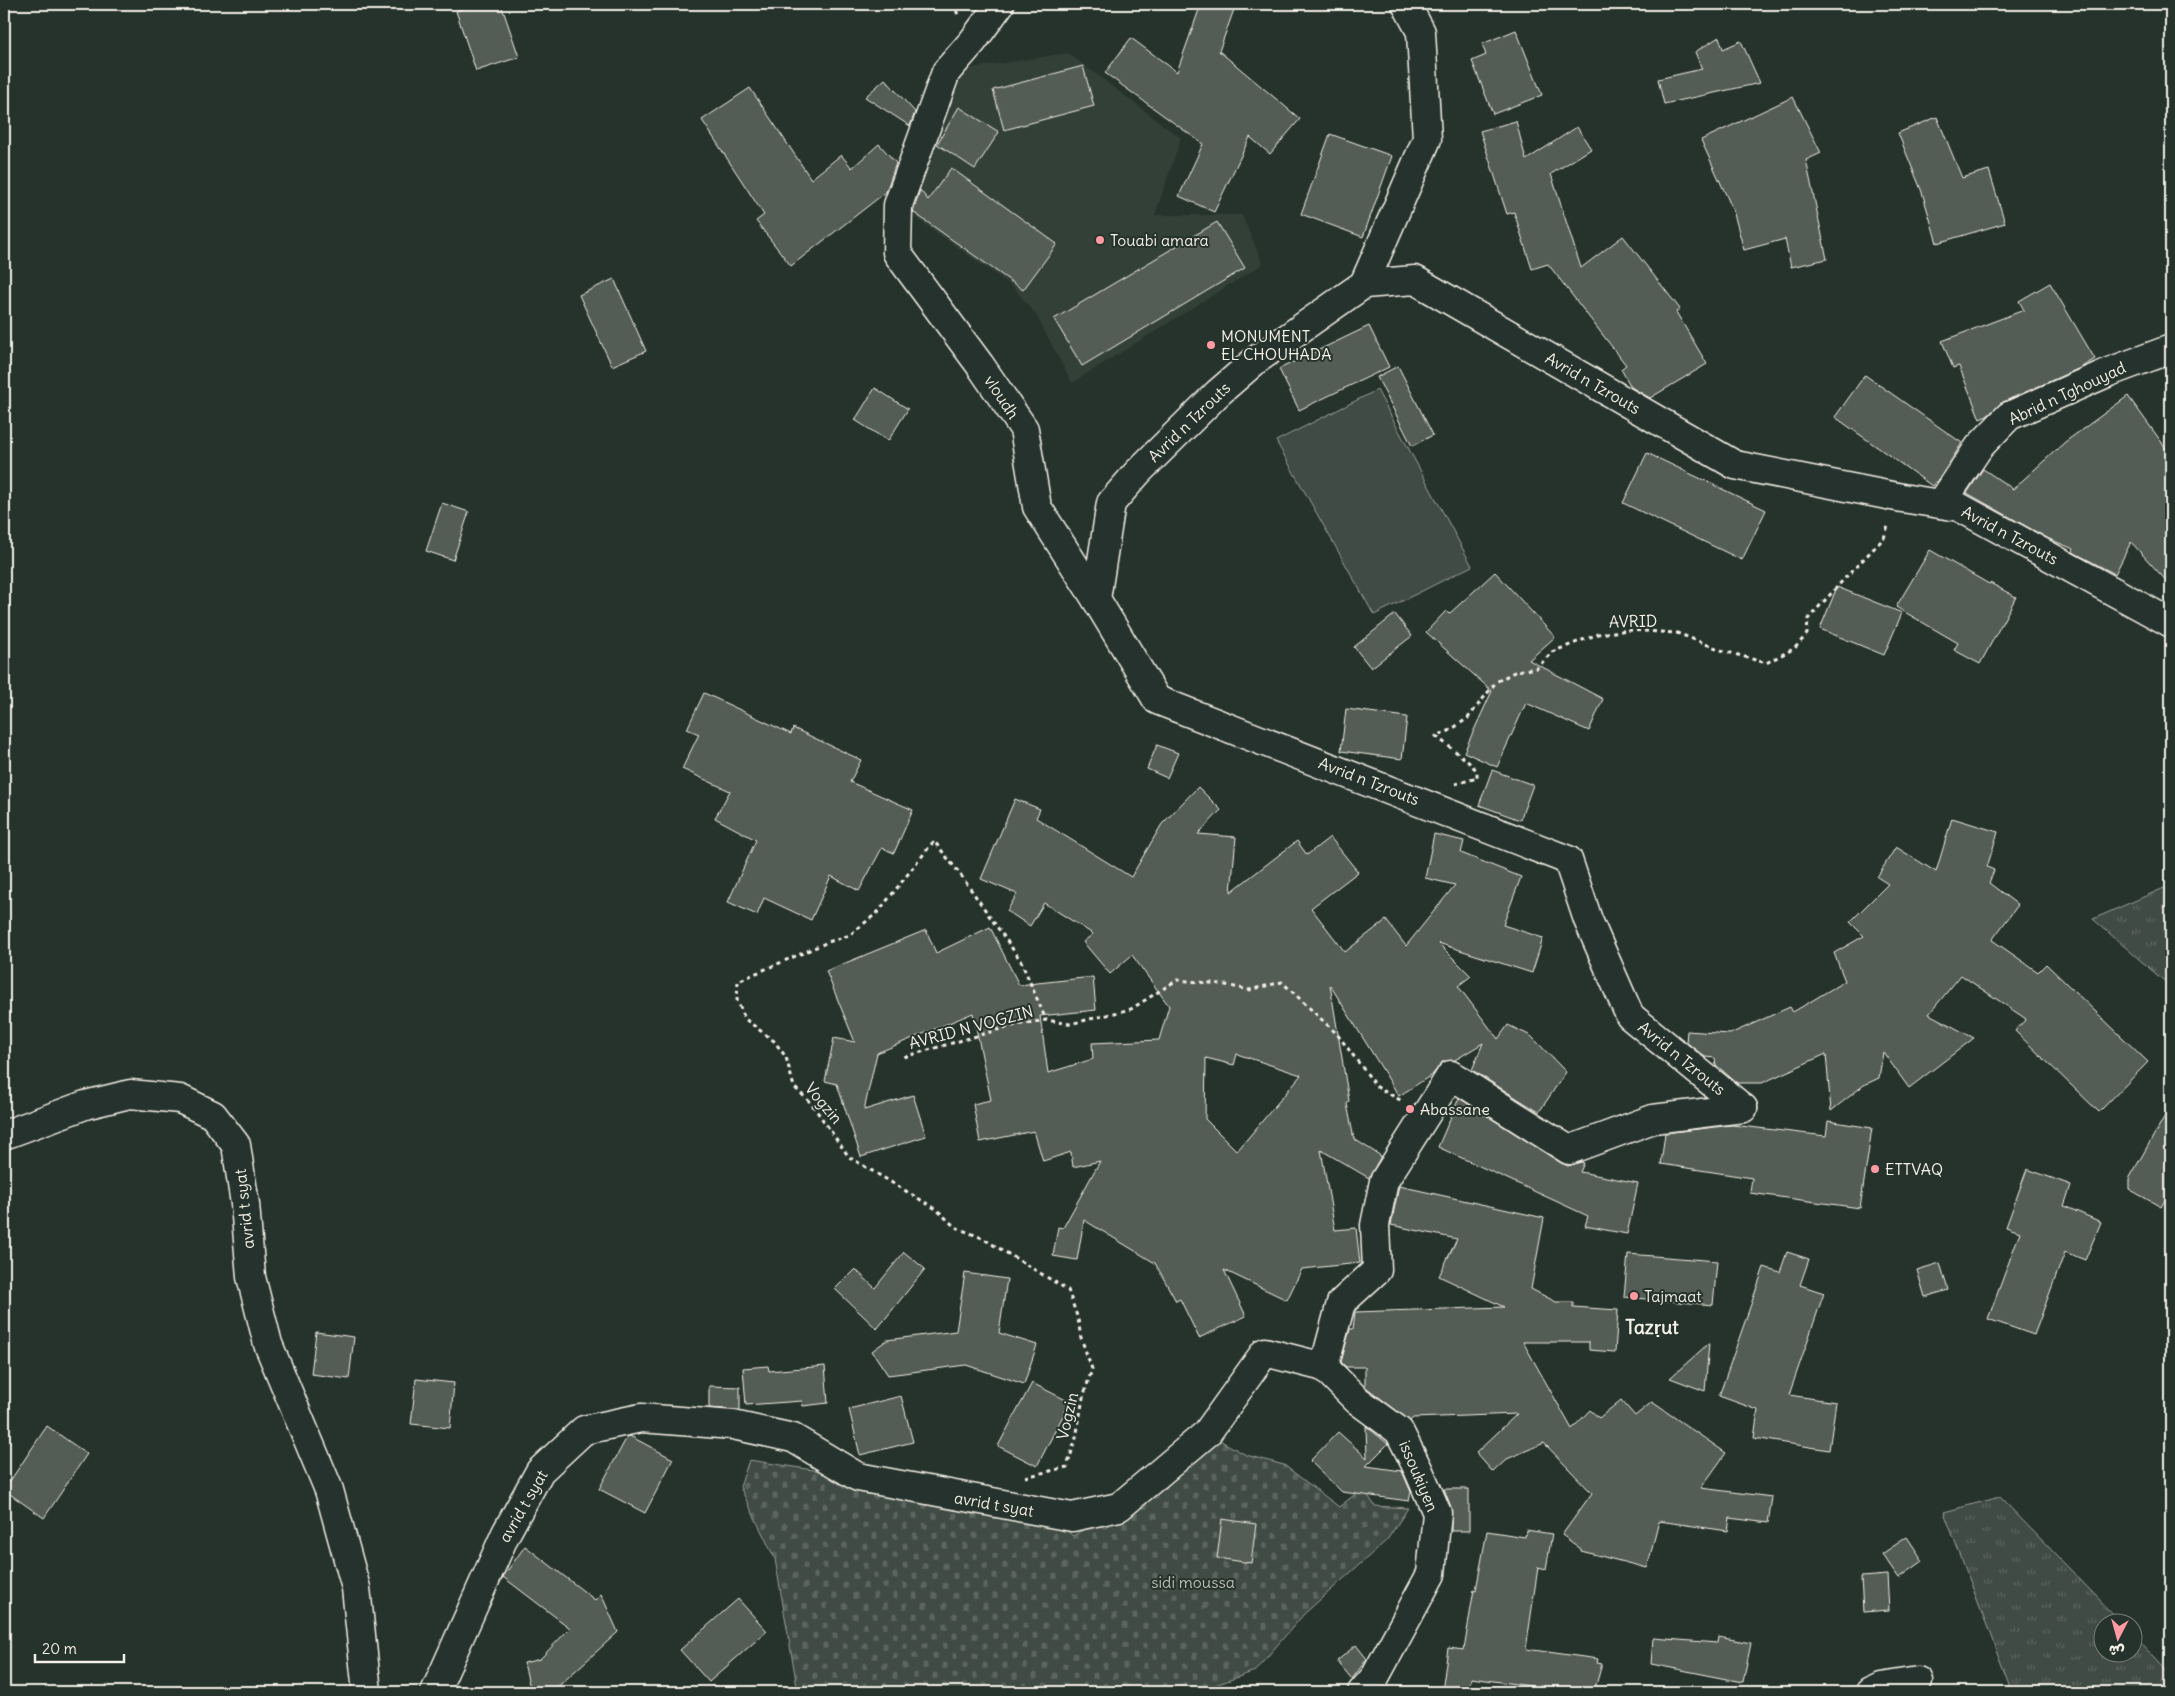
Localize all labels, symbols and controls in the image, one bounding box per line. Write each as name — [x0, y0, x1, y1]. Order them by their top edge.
place label: Touabi amara — [1110, 230, 1209, 250]
marker: Touabi amara — [1094, 234, 1106, 246]
place label: MONUMENT EL CHOUHADA — [1221, 326, 1331, 364]
marker: MONUMENT EL CHOUHADA — [1205, 339, 1217, 351]
street label: Avrid n Tzrouts — [1542, 348, 1644, 418]
street label: Abrid n Tghouyad — [2005, 357, 2129, 429]
street label: vloudh — [980, 371, 1024, 423]
street label: Avrid n Tzrouts — [1144, 378, 1234, 466]
street label: Avrid n Tzrouts — [1958, 501, 2062, 569]
street label: AVRID — [1609, 611, 1657, 631]
street label: Avrid n Tzrouts — [1316, 753, 1422, 809]
street label: AVRID N VOGZIN — [907, 1001, 1035, 1053]
street label: Avrid n Tzrouts — [1634, 1017, 1730, 1099]
street label: Vogzin — [801, 1078, 847, 1128]
place label: Abassane — [1420, 1099, 1490, 1119]
marker: Abassane — [1404, 1103, 1416, 1115]
place label: ETTVAQ — [1885, 1159, 1943, 1179]
marker: ETTVAQ — [1869, 1163, 1881, 1175]
street label: avrid t syat — [230, 1167, 258, 1250]
place label: Tajmaat — [1644, 1286, 1702, 1306]
marker: Tajmaat — [1628, 1290, 1640, 1302]
district label: Tazṛut — [1625, 1315, 1679, 1339]
street label: Vogzin — [1052, 1390, 1082, 1442]
street label: issoukiyen — [1395, 1437, 1443, 1515]
street label: avrid t syat — [494, 1466, 552, 1546]
street label: avrid t syat — [953, 1487, 1036, 1521]
park label: sidi moussa — [1151, 1572, 1235, 1592]
north arrow — [2092, 1614, 2142, 1664]
scale bar — [35, 1631, 124, 1663]
text: 20 m — [42, 1639, 77, 1658]
text: ش — [2108, 1641, 2125, 1661]

